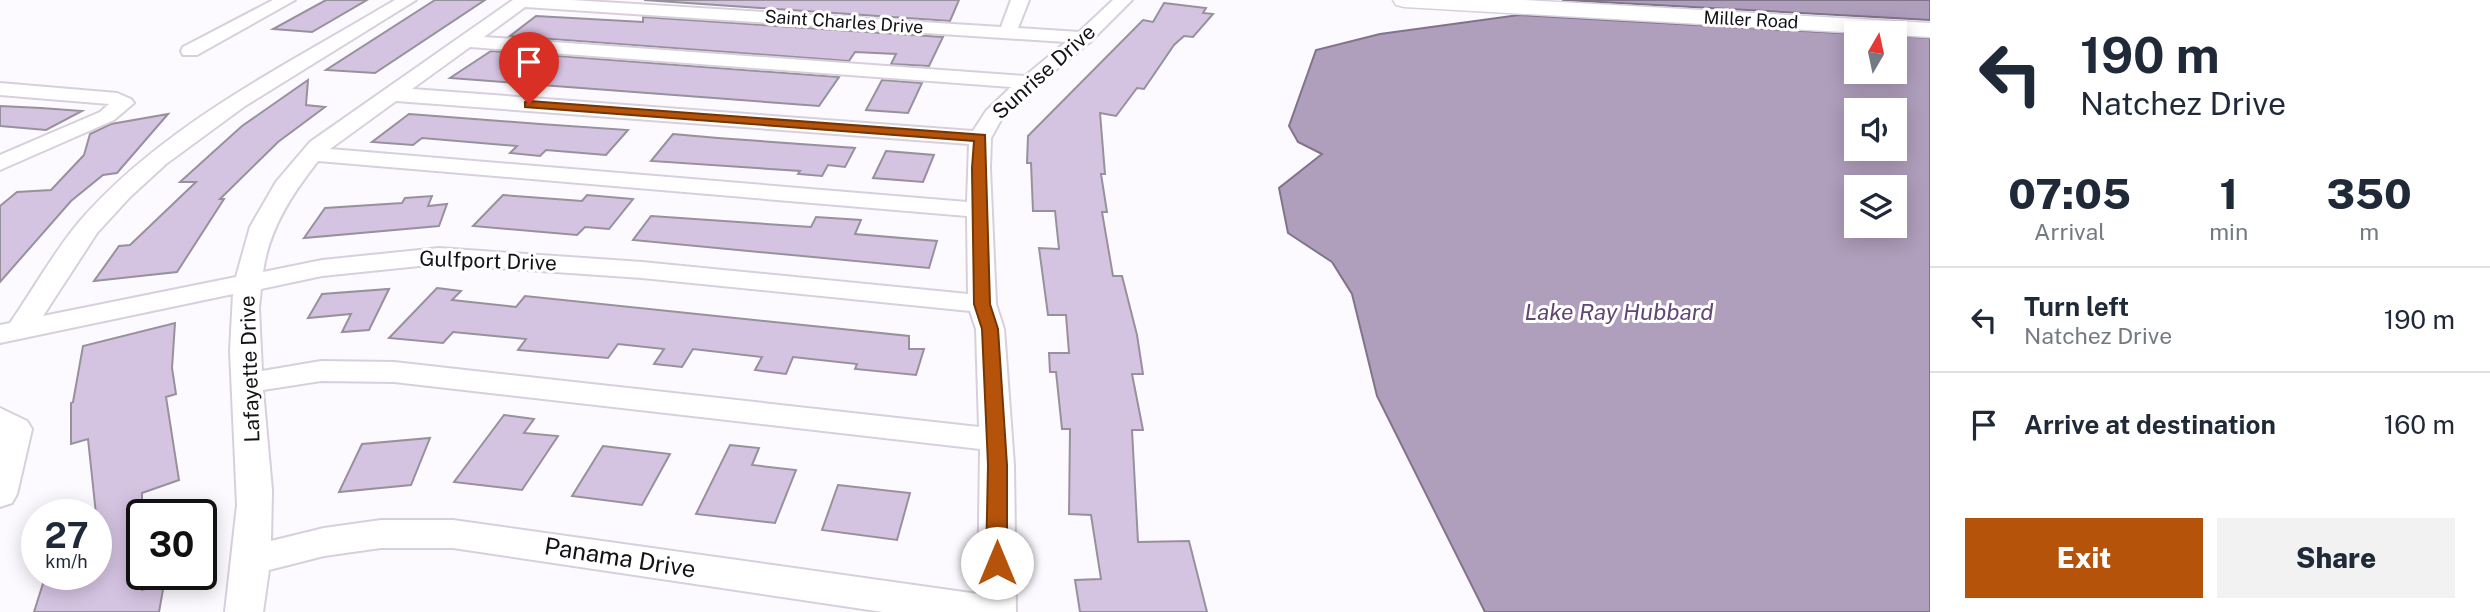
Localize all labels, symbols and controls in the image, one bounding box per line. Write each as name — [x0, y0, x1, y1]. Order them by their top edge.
street label: Saint Charles Drive — [764, 5, 924, 38]
street label: Miller Road — [1703, 7, 1799, 32]
street label: Sunrise Drive — [987, 19, 1100, 124]
north arrow — [1844, 21, 1908, 84]
map controls — [1844, 21, 1907, 238]
text: 190 m — [2080, 26, 2220, 84]
icon: left — [1965, 28, 2056, 119]
pin — [499, 32, 559, 104]
icon: arrive — [510, 43, 548, 81]
text: Natchez Drive — [2080, 85, 2286, 122]
button: sound — [1844, 98, 1907, 161]
text: 07:05 — [2008, 169, 2131, 218]
text: 1 — [2219, 169, 2238, 218]
text: 350 — [2326, 169, 2412, 218]
button: layers — [1844, 175, 1907, 238]
text: Arrival — [2034, 218, 2105, 245]
text: min — [2209, 218, 2248, 245]
text: m — [2359, 218, 2379, 245]
street label: Gulfport Drive — [419, 246, 557, 275]
text: Turn left — [2024, 291, 2129, 322]
street label: Lafayette Drive — [234, 295, 265, 443]
water label: Lake Ray Hubbard — [1525, 298, 1713, 325]
icon: left — [1965, 301, 2003, 339]
text: 190 m — [2384, 304, 2455, 335]
text: Natchez Drive — [2024, 322, 2172, 349]
icon: arrive — [1965, 406, 2003, 444]
text: Arrive at destination — [2024, 409, 2276, 440]
text: 160 m — [2384, 409, 2455, 440]
speed limit sign: 30 — [126, 499, 217, 590]
text: 27 — [44, 515, 89, 556]
button: Exit — [1965, 518, 2203, 598]
button: Share — [2217, 518, 2455, 598]
position arrow — [960, 526, 1034, 600]
street label: Panama Drive — [543, 531, 698, 583]
text: km/h — [45, 551, 88, 572]

